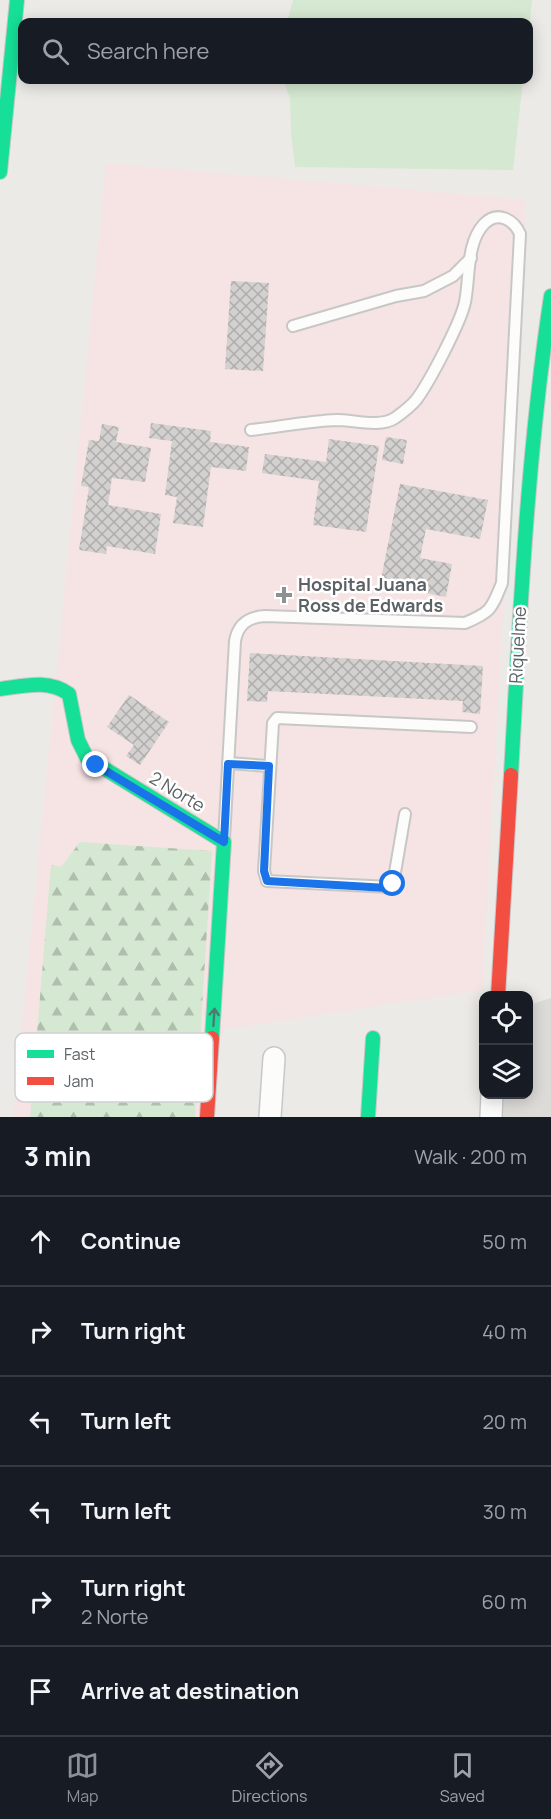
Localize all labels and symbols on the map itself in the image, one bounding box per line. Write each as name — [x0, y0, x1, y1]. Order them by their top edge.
place label: Hospital Juana Ross de Edwards — [298, 572, 443, 617]
marker: Hospital Juana Ross de Edwards — [275, 586, 293, 604]
street label: Riquelme — [503, 606, 531, 684]
route end — [82, 751, 108, 777]
street label: 2 Norte — [145, 765, 210, 817]
route start — [379, 870, 405, 896]
one-way arrow — [209, 1007, 220, 1027]
legend — [15, 1033, 213, 1102]
text: Fast — [64, 1043, 95, 1065]
text: Jam — [64, 1070, 94, 1092]

